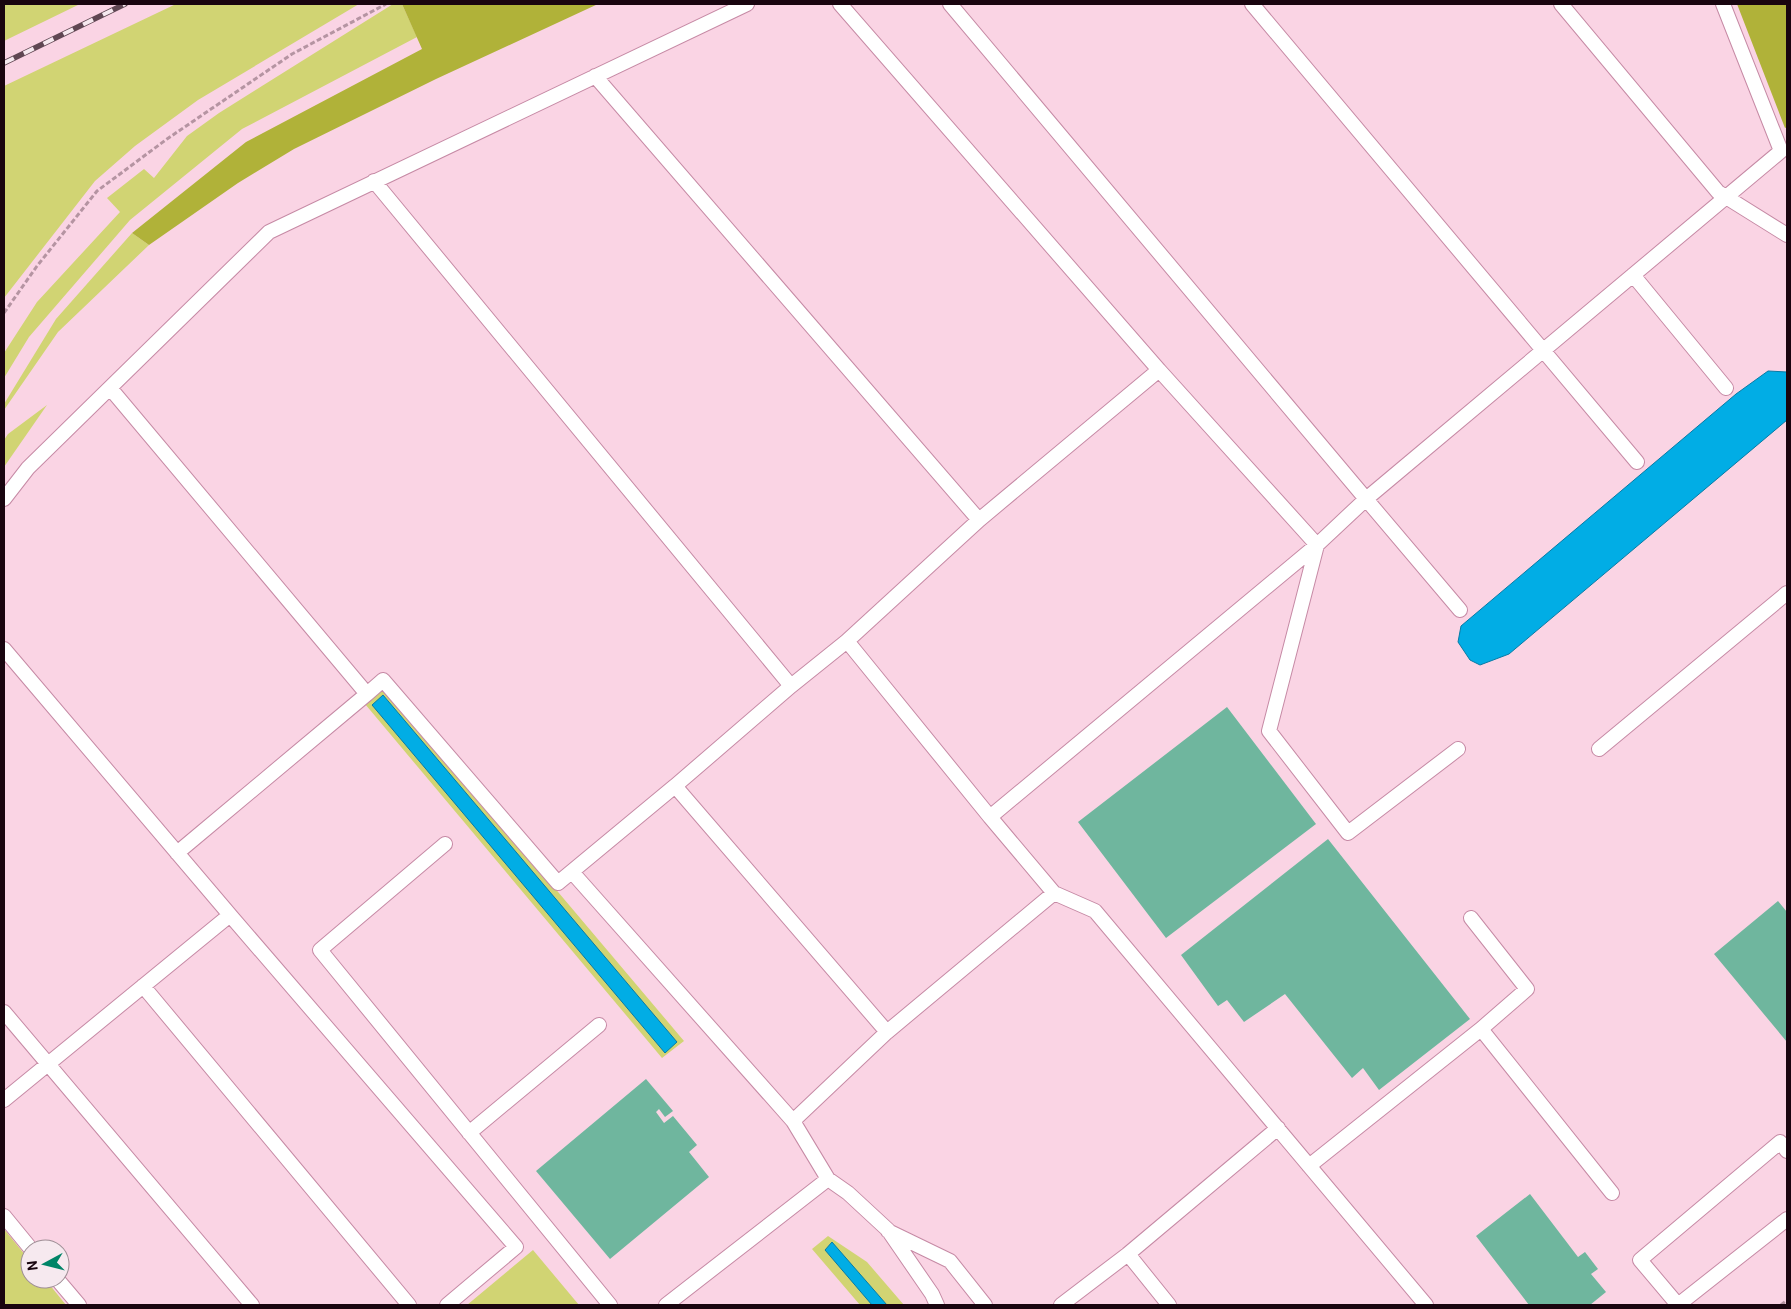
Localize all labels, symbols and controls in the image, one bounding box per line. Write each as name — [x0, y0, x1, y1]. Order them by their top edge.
north arrow — [20, 1239, 70, 1289]
text: N — [24, 1260, 41, 1271]

